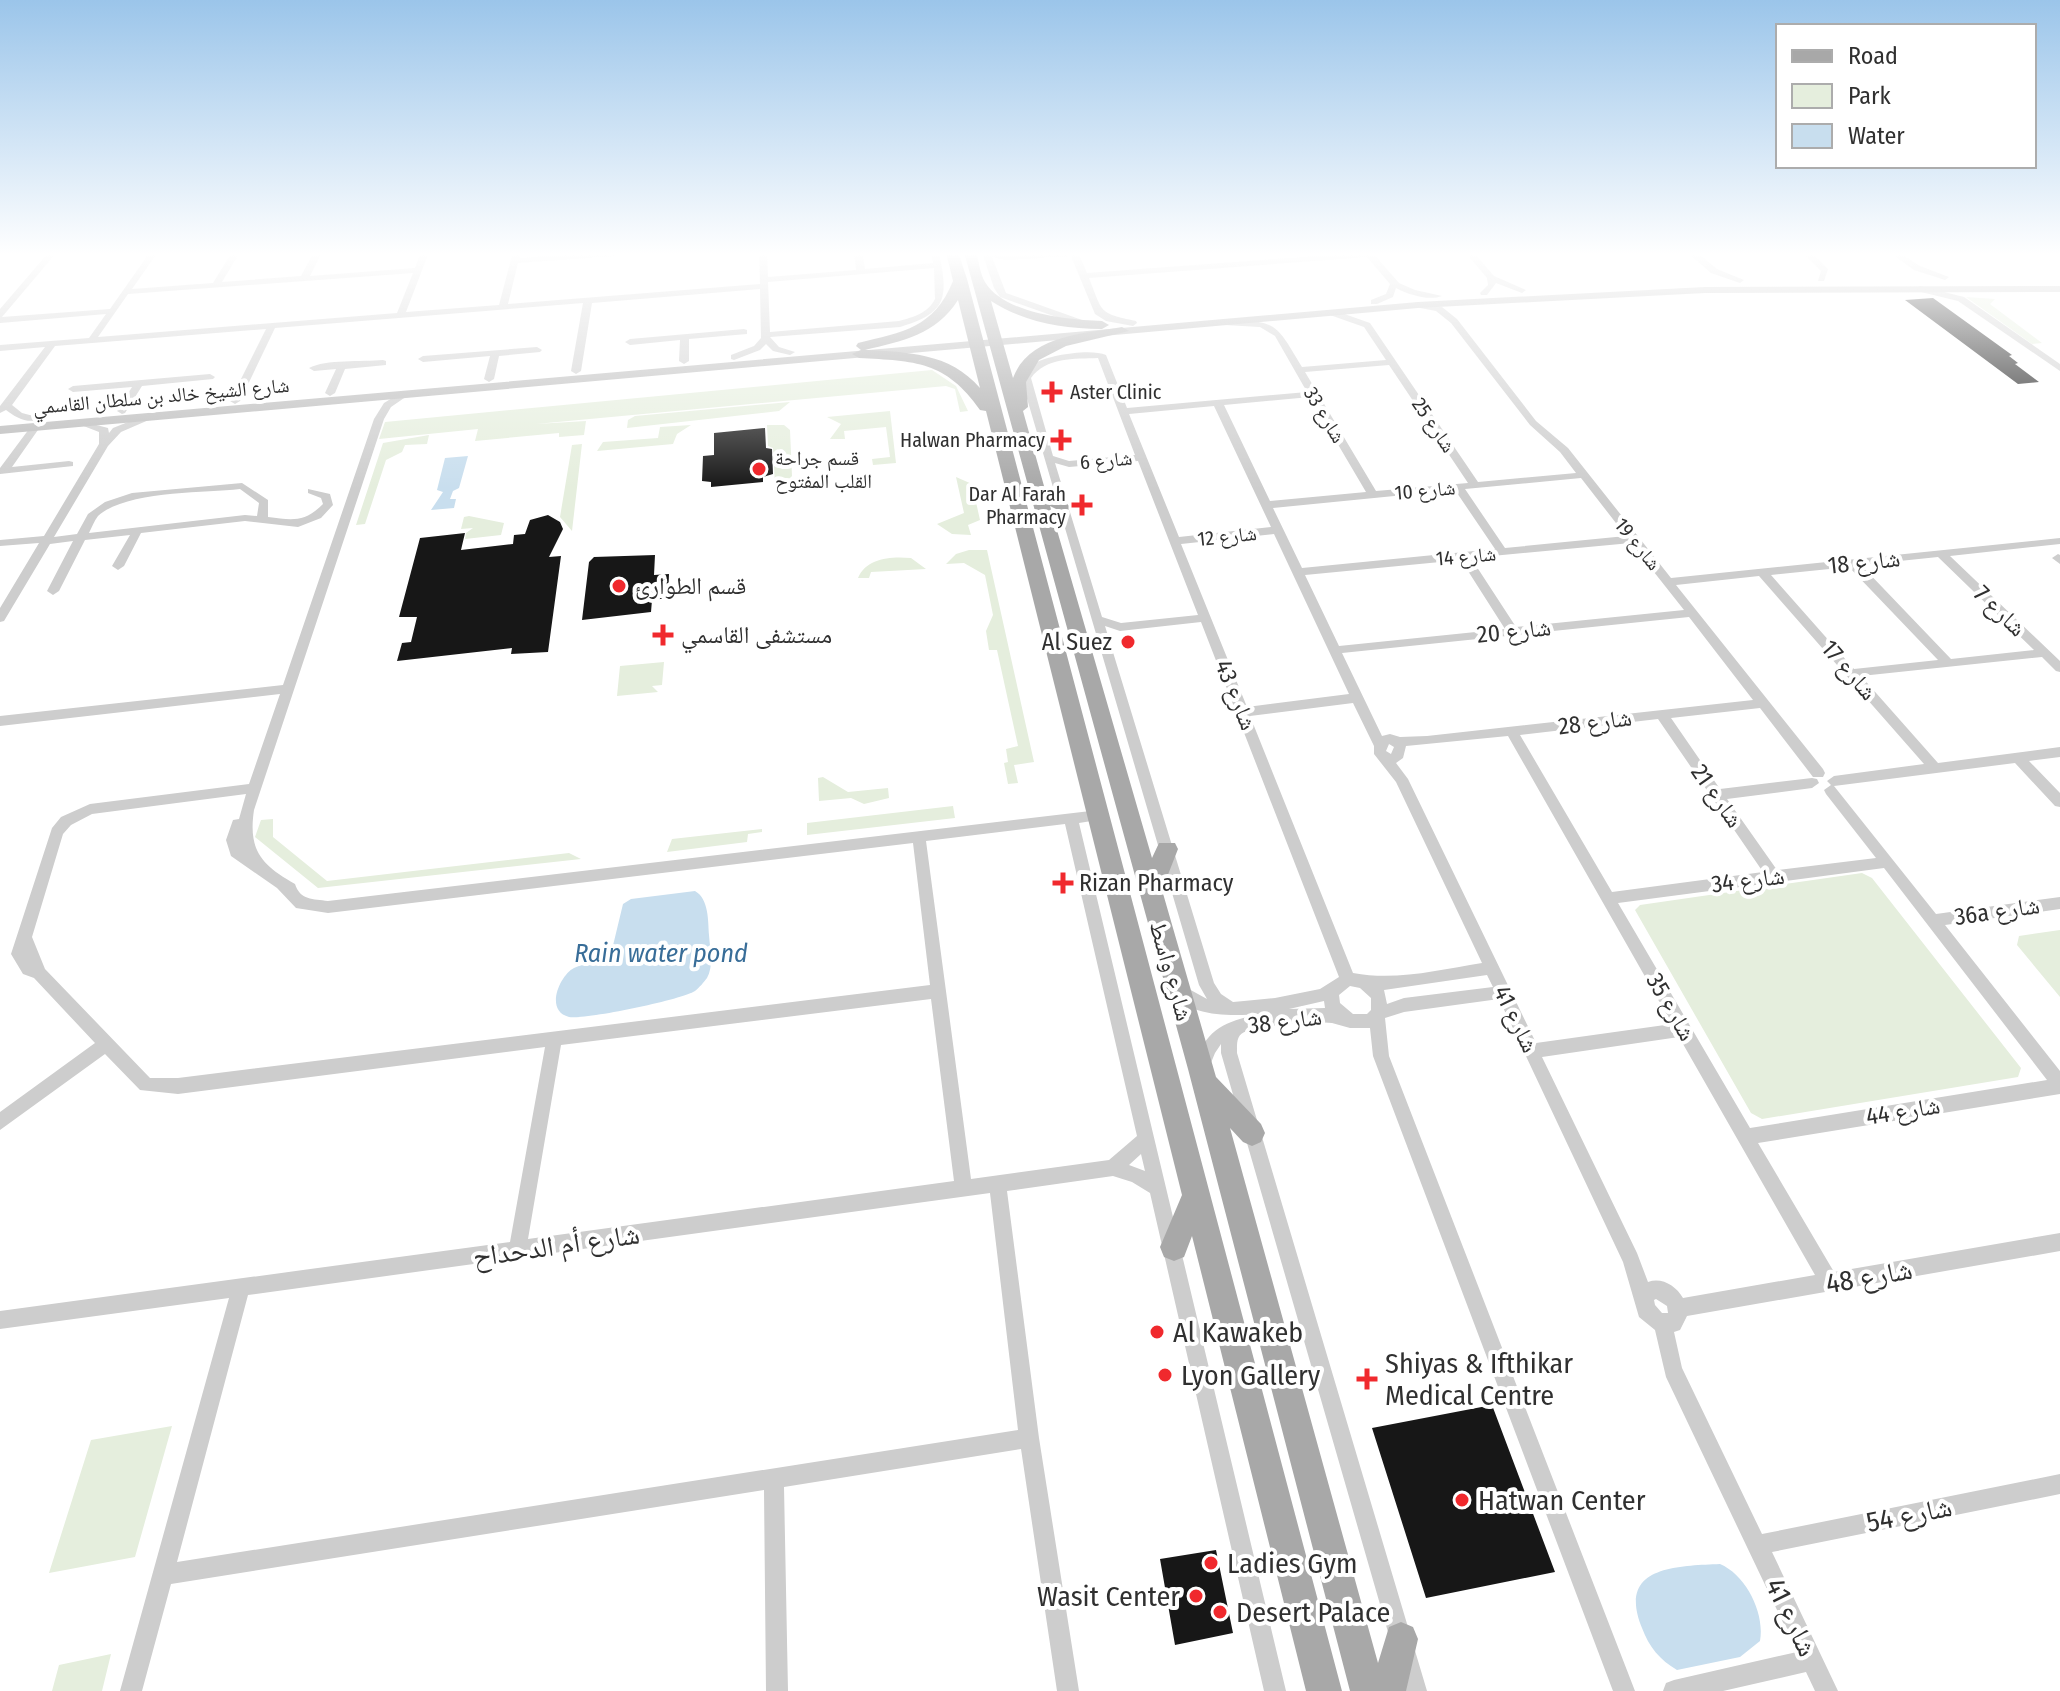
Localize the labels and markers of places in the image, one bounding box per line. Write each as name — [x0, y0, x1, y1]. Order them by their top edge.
place label: Aster Clinic — [1070, 380, 1162, 404]
marker: Aster Clinic — [1041, 381, 1063, 403]
place label: Halwan Pharmacy — [900, 428, 1045, 452]
marker: Halwan Pharmacy — [1052, 431, 1070, 449]
place label: قسم جراحة القلب المفتوح — [775, 446, 872, 494]
marker: قسم جراحة القلب المفتوح — [750, 460, 768, 478]
place label: Dar Al Farah Pharmacy — [969, 482, 1066, 529]
marker: Dar Al Farah Pharmacy — [1073, 496, 1091, 514]
place label: قسم الطوارئ — [635, 572, 746, 602]
marker: قسم الطوارئ — [610, 577, 628, 595]
place label: مستشفى القاسمي — [681, 621, 832, 654]
marker: مستشفى القاسمي — [652, 624, 674, 646]
place label: Al Suez — [1042, 628, 1112, 656]
marker: Al Suez — [1119, 633, 1137, 651]
place label: Rizan Pharmacy — [1079, 869, 1234, 897]
marker: Rizan Pharmacy — [1054, 874, 1072, 892]
place label: Al Kawakeb — [1173, 1316, 1303, 1349]
marker: Al Kawakeb — [1148, 1323, 1166, 1341]
place label: Shiyas & Ifthikar Medical Centre — [1385, 1347, 1573, 1412]
place label: Lyon Gallery — [1181, 1359, 1321, 1392]
marker: Lyon Gallery — [1156, 1366, 1174, 1384]
marker: Shiyas & Ifthikar Medical Centre — [1356, 1368, 1378, 1390]
place label: Hatwan Center — [1478, 1484, 1646, 1517]
marker: Hatwan Center — [1453, 1491, 1471, 1509]
place label: Ladies Gym — [1227, 1547, 1357, 1580]
marker: Ladies Gym — [1202, 1554, 1220, 1572]
place label: Wasit Center — [1037, 1580, 1180, 1613]
marker: Wasit Center — [1187, 1587, 1205, 1605]
place label: Desert Palace — [1236, 1596, 1390, 1629]
marker: Desert Palace — [1211, 1603, 1229, 1621]

